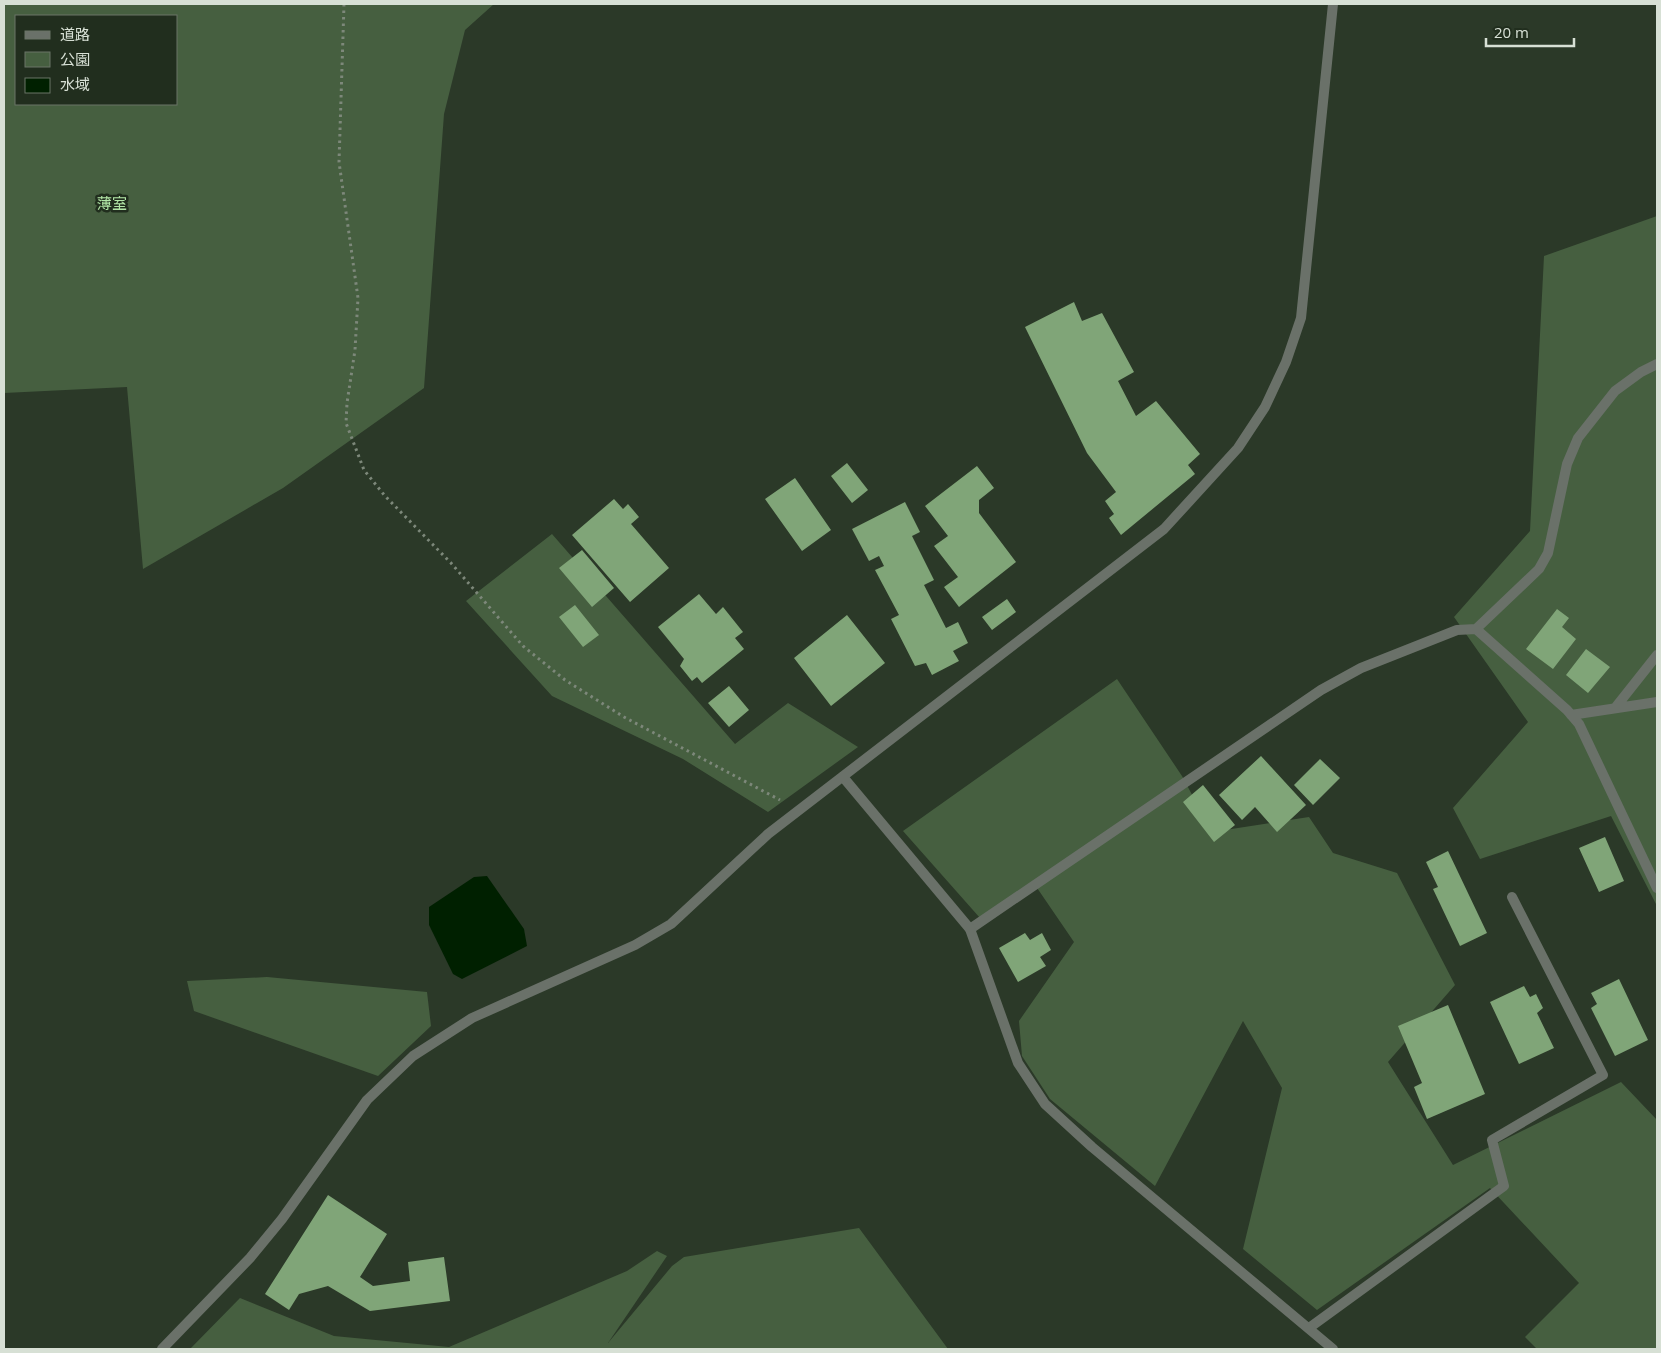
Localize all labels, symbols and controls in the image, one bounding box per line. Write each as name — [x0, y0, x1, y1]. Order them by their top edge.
legend — [15, 15, 178, 105]
scale bar — [1486, 15, 1574, 47]
text: 20 m — [1494, 22, 1529, 42]
text: 道路 — [60, 24, 90, 44]
text: 公園 — [60, 49, 90, 69]
text: 水域 — [60, 74, 90, 94]
district label: 薄室 — [97, 193, 127, 213]

